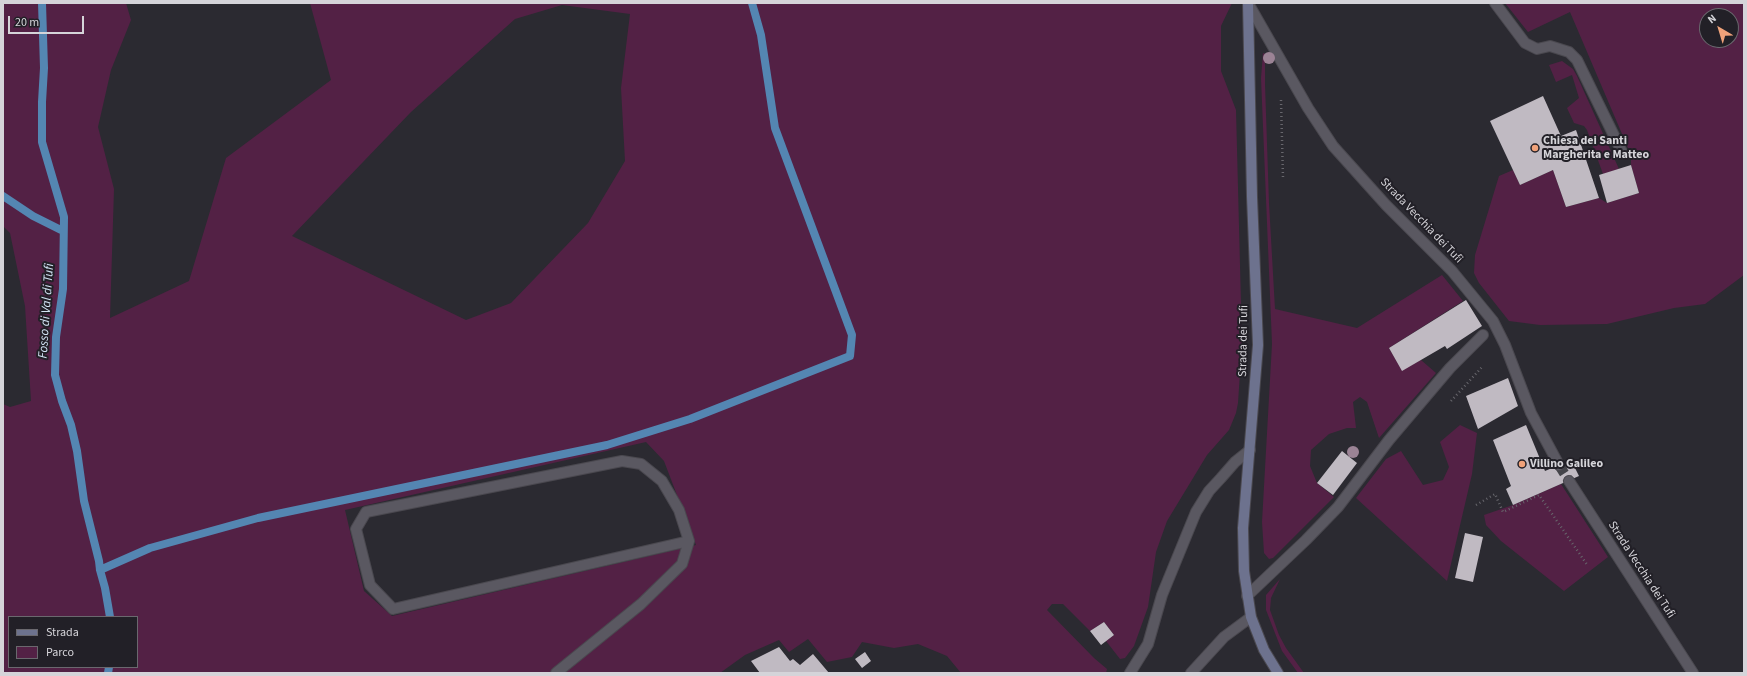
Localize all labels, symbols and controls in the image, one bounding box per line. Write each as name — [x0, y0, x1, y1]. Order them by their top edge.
scale bar — [10, 8, 86, 34]
north arrow — [1699, 8, 1739, 48]
text: N — [1704, 11, 1719, 27]
text: 20 m — [15, 14, 39, 31]
place label: Chiesa dei Santi Margherita e Matteo — [1543, 134, 1649, 162]
marker: Chiesa dei Santi Margherita e Matteo — [1530, 143, 1540, 153]
street label: Strada Vecchia dei Tufi — [1377, 175, 1465, 267]
water label: Fosso di Val di Tufi — [36, 263, 58, 359]
street label: Strada dei Tufi — [1236, 305, 1252, 377]
place label: Villino Galileo — [1530, 457, 1603, 471]
marker: Villino Galileo — [1517, 459, 1527, 469]
street label: Strada Vecchia dei Tufi — [1604, 519, 1678, 621]
legend — [8, 616, 138, 668]
text: Strada — [46, 624, 79, 641]
text: Parco — [46, 644, 74, 661]

